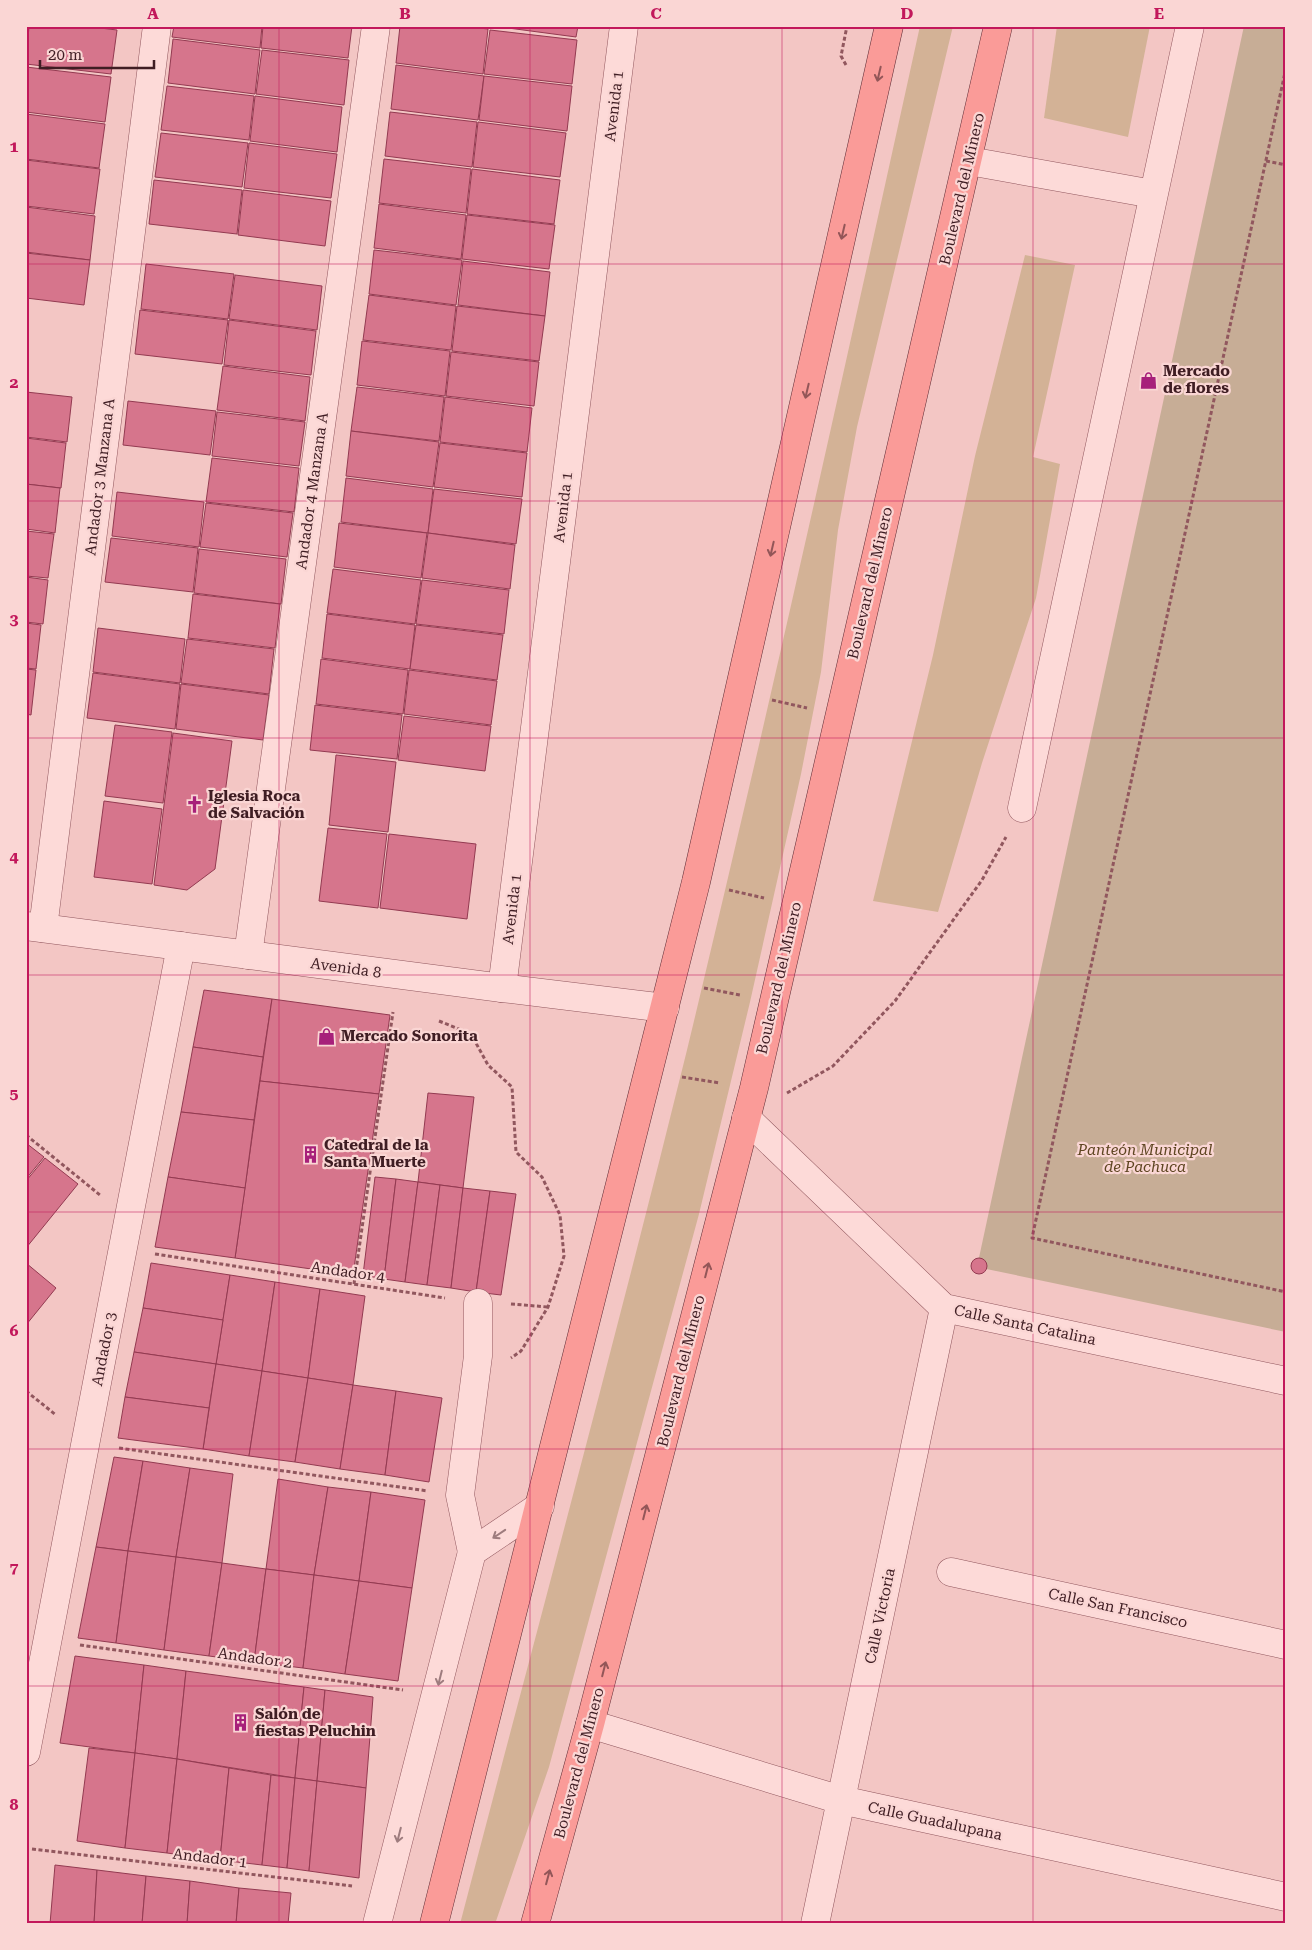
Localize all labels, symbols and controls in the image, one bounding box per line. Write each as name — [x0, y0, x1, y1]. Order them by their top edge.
text: A — [147, 4, 159, 23]
text: B — [399, 4, 411, 23]
text: C — [650, 4, 662, 23]
text: D — [901, 4, 914, 23]
text: E — [1154, 4, 1164, 23]
scale bar — [40, 38, 154, 70]
text: 20 m — [48, 46, 83, 64]
one-way arrow — [874, 65, 883, 81]
street label: Avenida 1 — [601, 70, 627, 142]
street label: Boulevard del Minero — [936, 111, 988, 267]
text: 1 — [10, 137, 19, 156]
one-way arrow — [838, 224, 847, 240]
place label: Mercado de flores — [1163, 362, 1230, 397]
shop icon: Mercado de flores — [1139, 370, 1159, 390]
text: 2 — [10, 373, 19, 392]
one-way arrow — [802, 382, 812, 398]
street label: Andador 3 Manzana A — [81, 397, 119, 556]
street label: Andador 4 Manzana A — [292, 411, 332, 570]
street label: Avenida 1 — [550, 471, 576, 543]
street label: Boulevard del Minero — [844, 505, 896, 661]
one-way arrow — [767, 541, 776, 557]
text: 3 — [10, 610, 19, 629]
place label: Iglesia Roca de Salvación — [208, 787, 305, 822]
church icon: Iglesia Roca de Salvación — [184, 795, 204, 815]
text: 4 — [10, 847, 19, 866]
street label: Avenida 1 — [499, 873, 525, 945]
street label: Boulevard del Minero — [753, 900, 805, 1056]
street label: Avenida 8 — [310, 954, 382, 982]
shop icon: Mercado Sonorita — [317, 1026, 337, 1046]
place label: Mercado Sonorita — [341, 1027, 478, 1045]
text: 5 — [10, 1084, 19, 1103]
place label: Catedral de la Santa Muerte — [324, 1136, 429, 1171]
park label: Panteón Municipal de Pachuca — [1077, 1141, 1213, 1176]
building icon: Catedral de la Santa Muerte — [300, 1144, 320, 1164]
street label: Andador 4 — [310, 1258, 387, 1286]
one-way arrow — [703, 1262, 713, 1278]
street label: Boulevard del Minero — [653, 1293, 709, 1449]
street label: Calle Santa Catalina — [952, 1301, 1098, 1349]
street label: Andador 3 — [88, 1310, 120, 1388]
text: 6 — [10, 1321, 19, 1340]
one-way arrow — [641, 1504, 650, 1520]
one-way arrow — [492, 1528, 506, 1539]
text: 7 — [10, 1558, 19, 1577]
street label: Calle Victoria — [861, 1566, 899, 1666]
street label: Calle San Francisco — [1047, 1584, 1189, 1632]
street label: Andador 2 — [217, 1644, 293, 1672]
one-way arrow — [600, 1662, 610, 1678]
one-way arrow — [435, 1669, 444, 1685]
street label: Boulevard del Minero — [550, 1685, 608, 1841]
place label: Salón de fiestas Peluchin — [255, 1705, 376, 1740]
building icon: Salón de fiestas Peluchin — [231, 1713, 251, 1733]
text: 8 — [10, 1795, 19, 1814]
street label: Calle Guadalupana — [866, 1798, 1004, 1844]
one-way arrow — [394, 1826, 404, 1842]
street label: Andador 1 — [172, 1844, 248, 1872]
one-way arrow — [544, 1869, 553, 1885]

